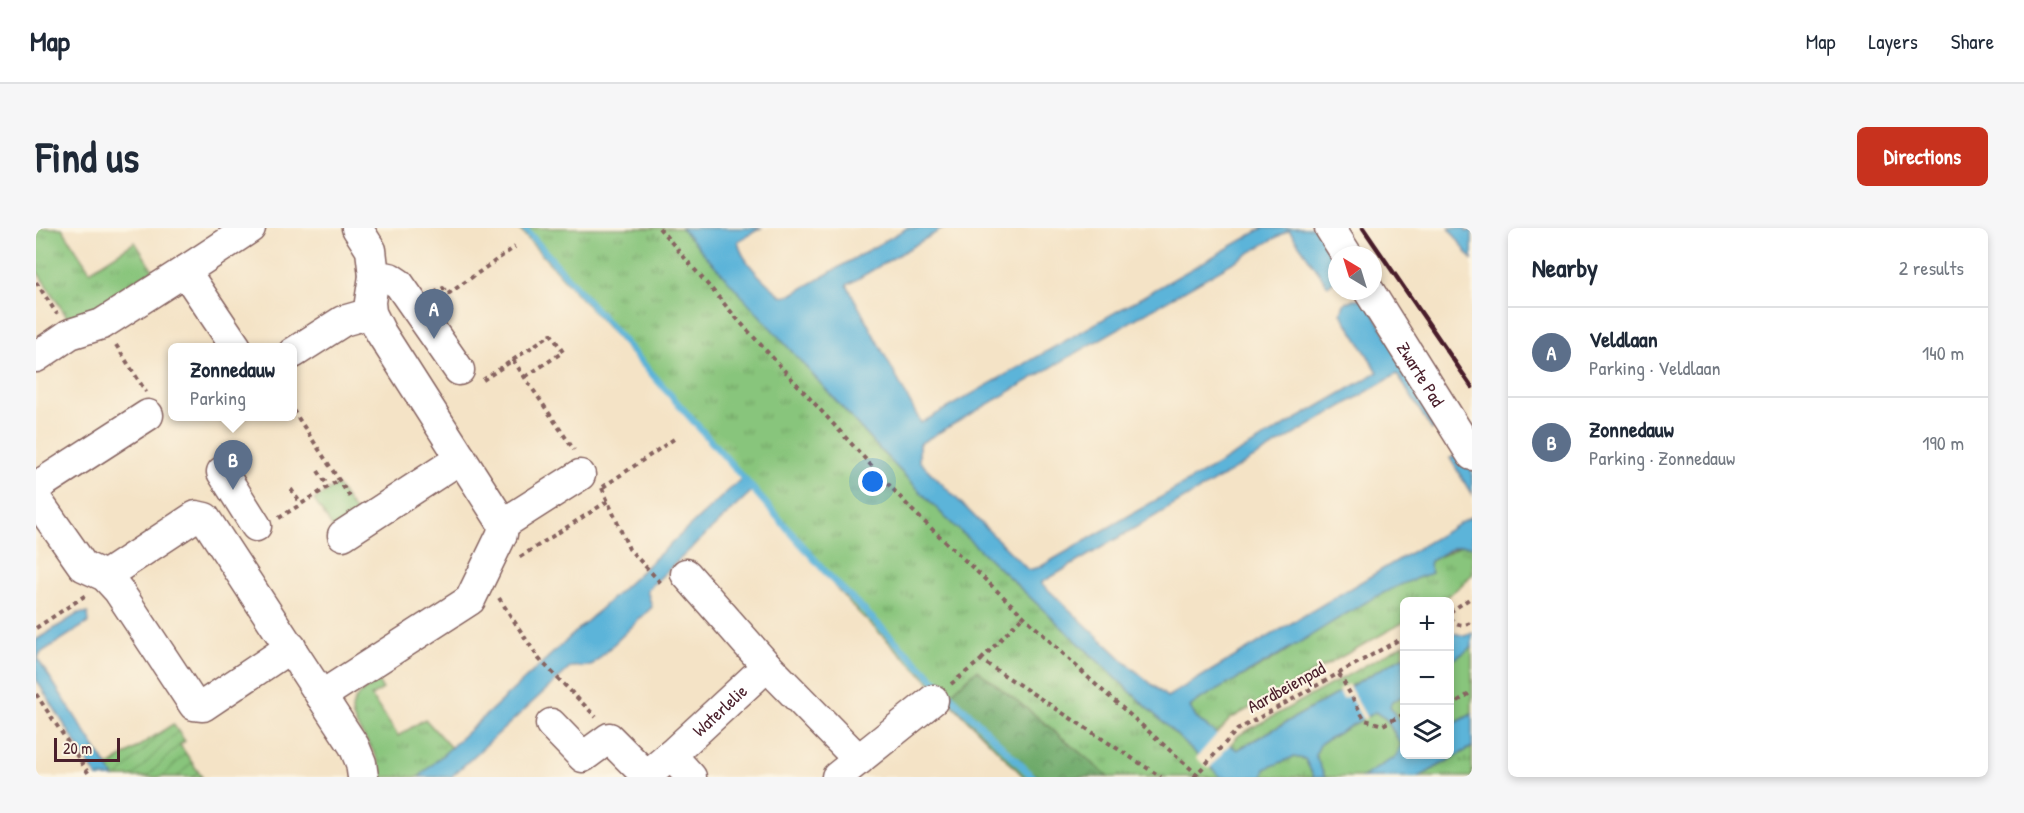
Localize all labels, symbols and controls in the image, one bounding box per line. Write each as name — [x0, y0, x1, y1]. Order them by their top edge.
text: Map — [30, 22, 70, 60]
text: Map — [1806, 27, 1835, 56]
text: Layers — [1868, 27, 1918, 56]
text: Share — [1951, 27, 1994, 56]
button: Directions — [1857, 127, 1988, 186]
text: Find us — [36, 128, 139, 185]
north arrow — [1328, 246, 1382, 300]
text: Nearby — [1532, 250, 1598, 285]
text: 2 results — [1899, 254, 1964, 281]
pin: A — [414, 290, 454, 339]
text: Veldlaan — [1589, 324, 1658, 354]
street label: Zwarte Pad — [1391, 337, 1451, 411]
text: A — [1547, 339, 1556, 366]
text: 140 m — [1922, 339, 1964, 366]
popup — [168, 343, 297, 421]
text: Zonnedauw — [190, 354, 275, 384]
text: Parking · Veldlaan — [1589, 354, 1720, 381]
text: Parking — [190, 384, 246, 411]
text: Zonnedauw — [1589, 414, 1674, 444]
text: B — [1546, 429, 1557, 456]
text: 190 m — [1922, 429, 1964, 456]
pin: B — [214, 440, 252, 490]
text: Parking · Zonnedauw — [1589, 444, 1735, 471]
your location — [858, 467, 887, 496]
map controls — [1400, 597, 1454, 759]
button: + — [1400, 597, 1454, 651]
button: − — [1400, 651, 1454, 705]
street label: Aardbeienpad — [1243, 655, 1329, 719]
street label: Waterlelie — [687, 678, 752, 742]
button: layers — [1400, 705, 1454, 759]
scale bar — [54, 735, 120, 762]
text: 20 m — [63, 737, 92, 759]

